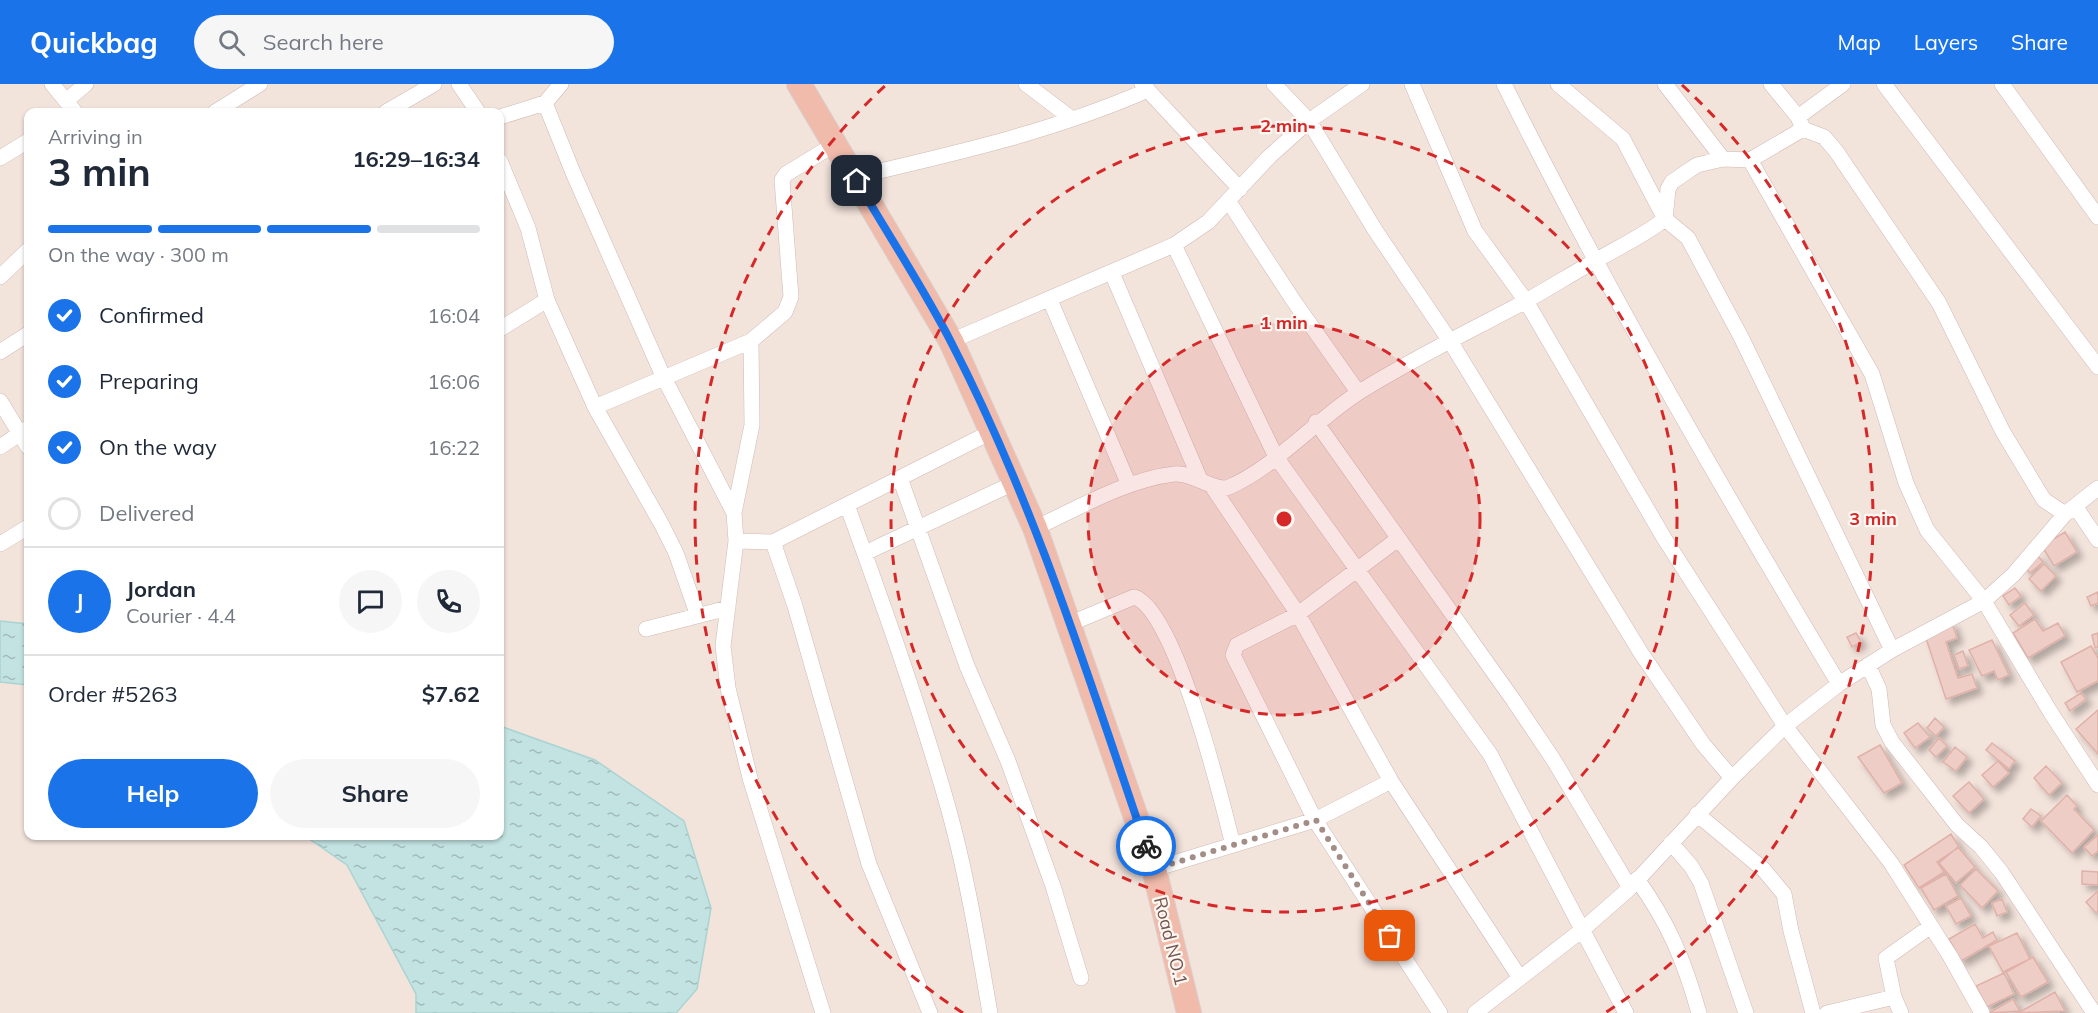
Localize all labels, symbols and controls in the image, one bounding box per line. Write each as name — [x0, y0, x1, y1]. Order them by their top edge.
search box — [194, 15, 614, 69]
text: Quickbag — [30, 25, 158, 60]
icon: search — [215, 26, 248, 59]
text: Search here — [263, 28, 384, 56]
text: Map — [1838, 29, 1881, 55]
text: Layers — [1914, 29, 1978, 55]
text: Share — [2011, 29, 2068, 55]
text: 2 min — [1260, 114, 1308, 137]
text: Arriving in — [48, 124, 143, 149]
text: 16:29–16:34 — [352, 145, 480, 173]
text: 3 min — [48, 147, 151, 196]
pin — [831, 155, 882, 206]
icon: home — [840, 164, 873, 197]
text: On the way · 300 m — [48, 242, 229, 267]
icon: check — [48, 299, 81, 332]
text: Confirmed — [99, 301, 204, 329]
text: 16:04 — [427, 303, 480, 328]
text: 1 min — [1260, 311, 1308, 334]
icon: check — [48, 365, 81, 398]
text: Preparing — [99, 367, 199, 395]
text: 16:06 — [427, 369, 480, 394]
icon: check — [48, 431, 81, 464]
text: On the way — [99, 433, 217, 461]
text: 16:22 — [427, 435, 480, 460]
text: Delivered — [99, 499, 194, 527]
text: 3 min — [1849, 507, 1897, 530]
centre of rings — [1274, 509, 1294, 529]
button: chat — [339, 570, 402, 633]
button: phone — [417, 570, 480, 633]
text: Jordan — [126, 575, 196, 603]
text: J — [76, 587, 83, 615]
text: Courier · 4.4 — [126, 603, 236, 628]
text: Order #5263 — [48, 680, 178, 708]
text: $7.62 — [422, 680, 480, 708]
button: Help — [48, 759, 258, 828]
button: Share — [270, 759, 480, 828]
courier — [1116, 816, 1176, 876]
icon: bike — [1130, 830, 1163, 863]
street label: Road NO.1 — [1149, 894, 1193, 988]
pin — [1364, 910, 1415, 961]
icon: bag — [1373, 919, 1406, 952]

